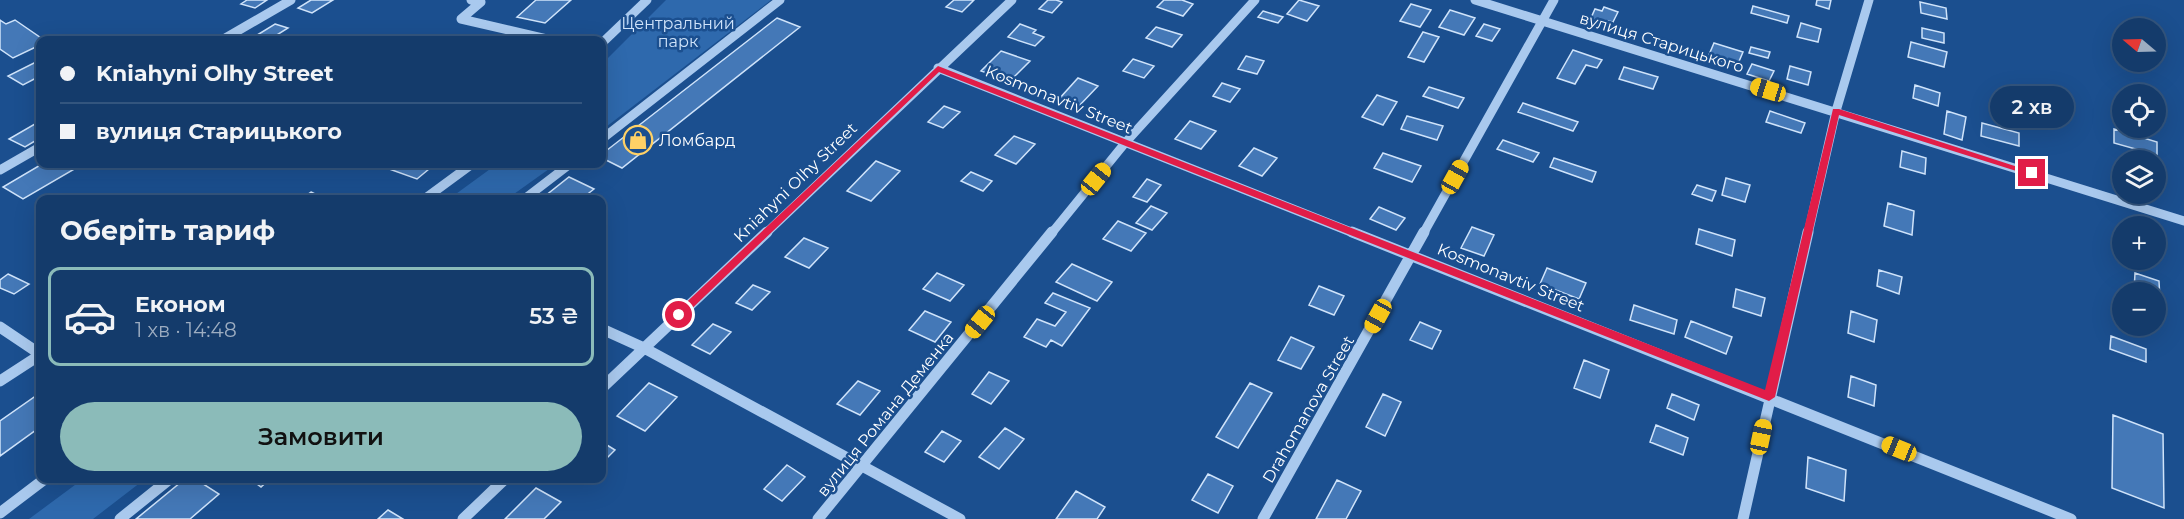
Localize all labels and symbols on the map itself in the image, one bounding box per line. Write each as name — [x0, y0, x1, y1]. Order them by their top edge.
street label: вулиця Старицького — [1577, 8, 1746, 77]
park label: Центральний парк — [621, 14, 735, 51]
north arrow — [2112, 18, 2166, 72]
street label: Kosmonavtiv Street — [983, 61, 1136, 138]
car — [1748, 76, 1788, 104]
callout: 2 хв — [1990, 86, 2074, 128]
street label: Kniahyni Olhy Street — [730, 118, 861, 246]
shop icon: Ломбард — [622, 124, 654, 156]
place label: Ломбард — [659, 131, 736, 150]
car — [1438, 157, 1472, 197]
car — [1078, 159, 1114, 199]
route end — [2018, 159, 2045, 186]
street label: Kosmonavtiv Street — [1435, 239, 1588, 316]
car — [1361, 296, 1395, 336]
route start — [665, 301, 692, 328]
car — [962, 302, 998, 342]
street label: вулиця Романа Деменка — [813, 328, 958, 500]
street label: Drahomanova Street — [1259, 332, 1359, 486]
car — [1748, 418, 1774, 456]
car — [1879, 434, 1919, 464]

